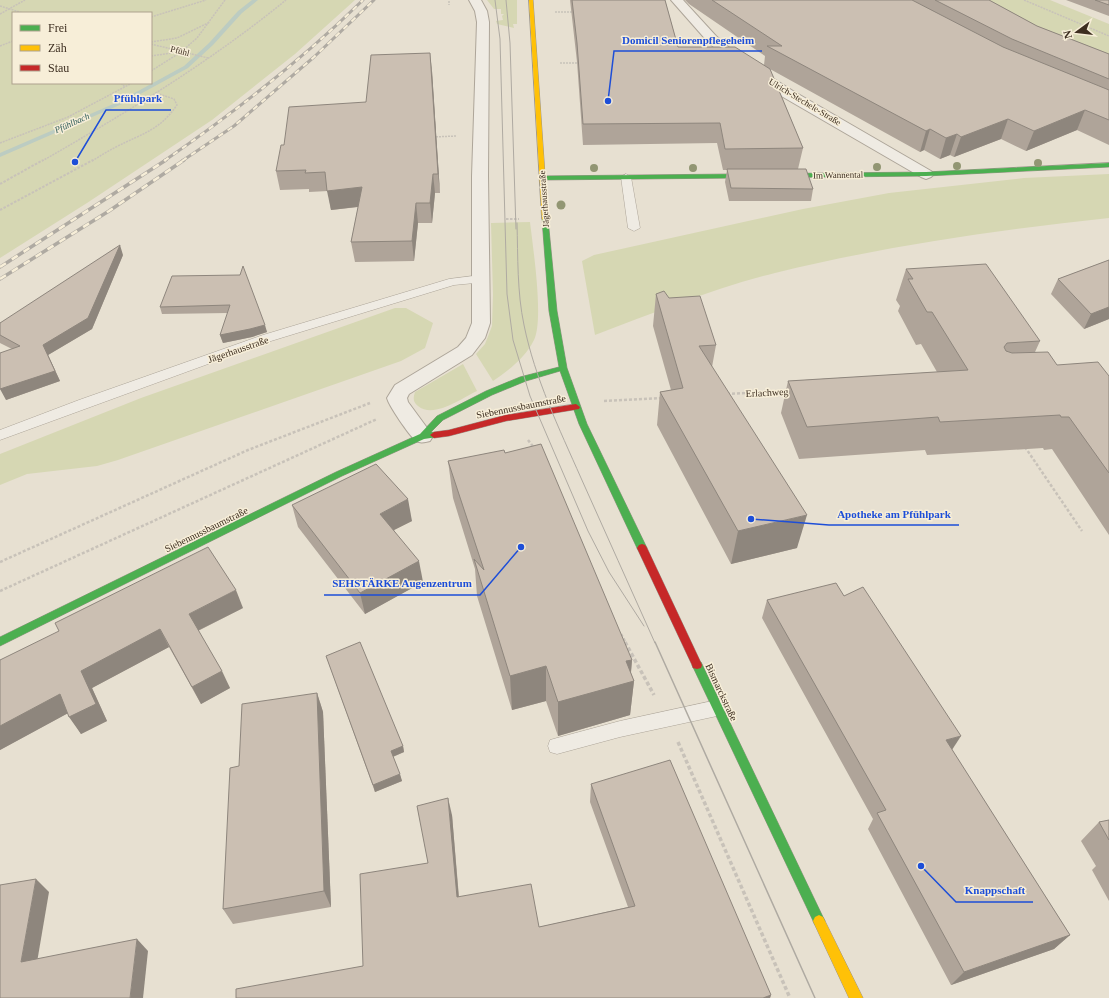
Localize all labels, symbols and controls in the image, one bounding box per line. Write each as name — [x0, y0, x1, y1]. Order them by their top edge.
legend — [12, 12, 152, 84]
north arrow — [1057, 12, 1097, 52]
text: Frei — [48, 21, 68, 35]
callout: Domicil Seniorenpflegeheim — [614, 28, 762, 51]
text: N — [1061, 29, 1074, 40]
text: Domicil Seniorenpflegeheim — [622, 34, 754, 46]
text: Zäh — [48, 41, 67, 55]
street label: Pfühl — [169, 44, 191, 58]
text: Stau — [48, 61, 69, 75]
street label: Ulrich-Stechele-Straße — [767, 76, 843, 128]
callout: Pfühlpark — [106, 87, 171, 110]
text: Pfühlpark — [114, 92, 163, 104]
water label: Pfühlbach — [52, 111, 91, 135]
street label: Jägerhausstraße — [537, 170, 551, 228]
street label: Im Wannental — [813, 170, 864, 180]
street label: Jägerhausstraße — [206, 334, 270, 365]
street label: Erlachweg — [745, 386, 789, 399]
street label: Siebennussbaumstraße — [475, 392, 567, 421]
callout: Apotheke am Pfühlpark — [829, 502, 959, 525]
street label: Siebennussbaumstraße — [163, 504, 250, 554]
text: Apotheke am Pfühlpark — [837, 508, 952, 520]
callout: SEHSTÄRKE Augenzentrum — [324, 572, 480, 595]
text: SEHSTÄRKE Augenzentrum — [332, 577, 472, 589]
street label: Bismarckstraße — [703, 662, 740, 723]
callout: Knappschaft — [956, 879, 1033, 902]
text: Knappschaft — [965, 884, 1026, 896]

